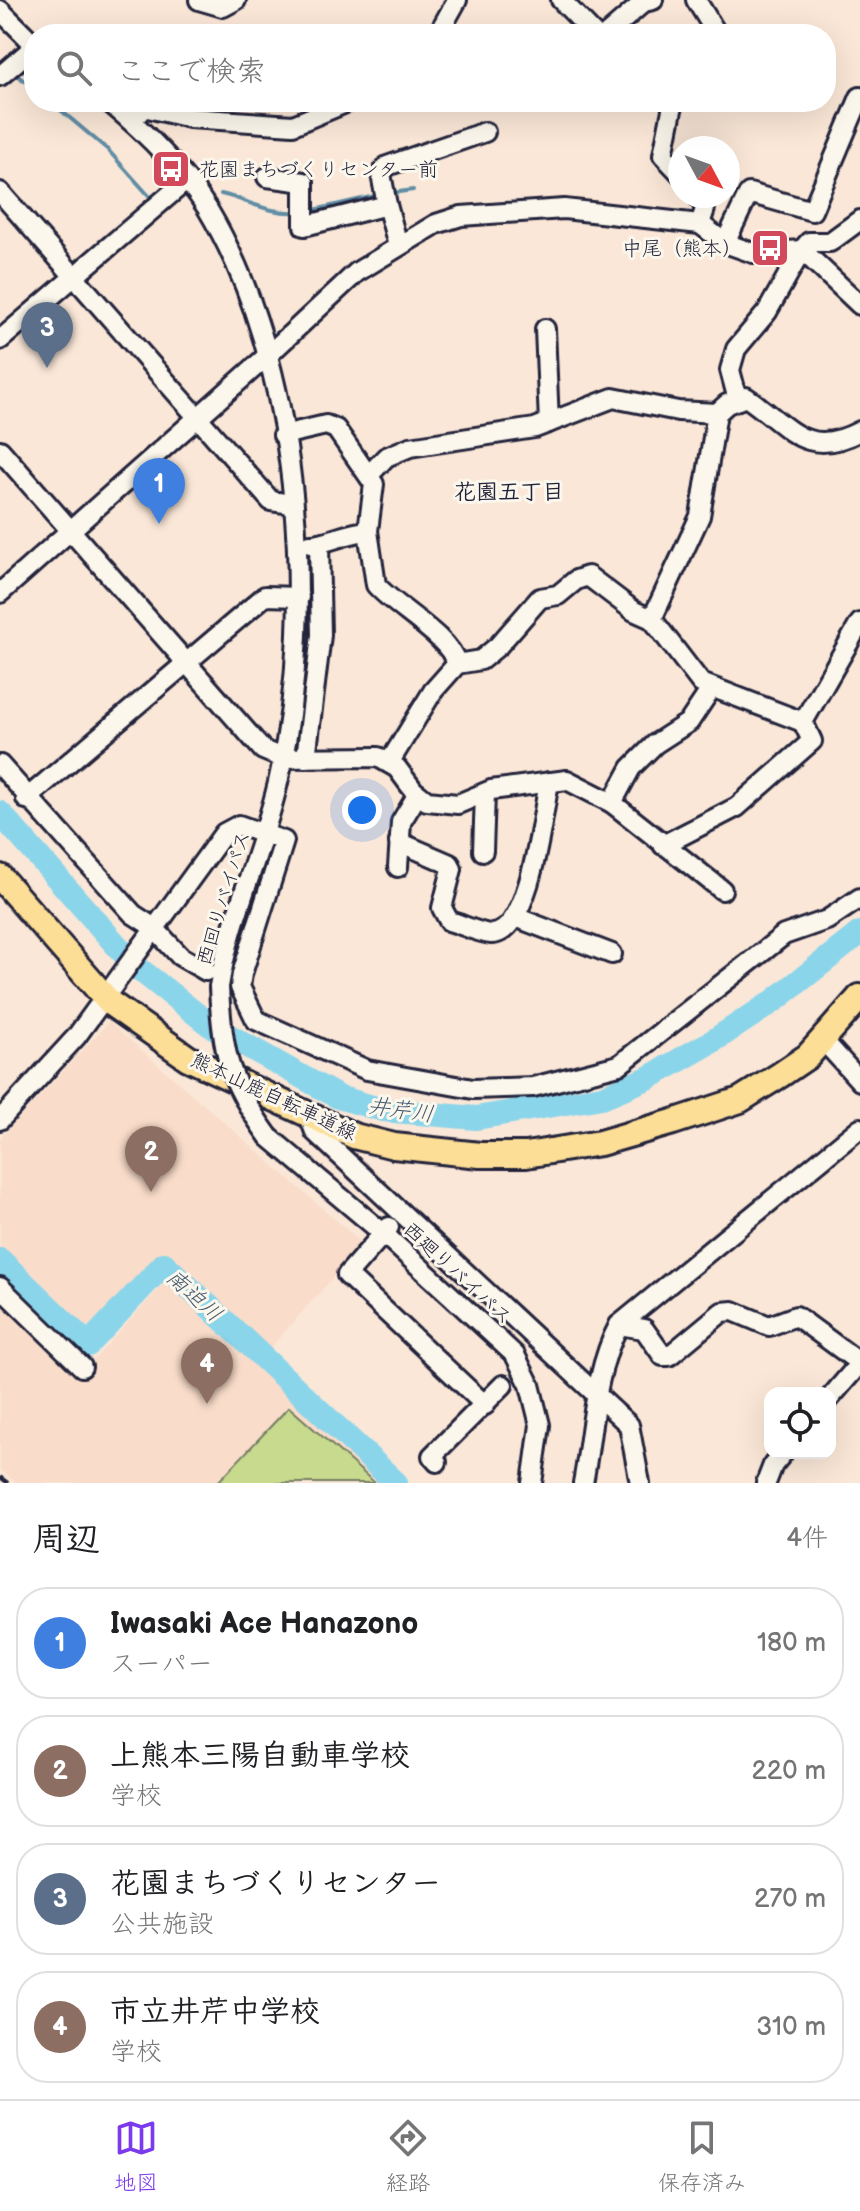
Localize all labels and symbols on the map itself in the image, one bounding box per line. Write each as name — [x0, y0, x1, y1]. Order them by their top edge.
north arrow — [668, 136, 740, 208]
bus stop icon: 花園まちづくりセンター前 — [150, 148, 192, 190]
place label: 花園まちづくりセンター前 — [199, 158, 438, 182]
bus stop icon: 中尾（熊本） — [749, 227, 791, 269]
place label: 中尾（熊本） — [622, 237, 742, 261]
pin: 3 — [21, 302, 73, 368]
pin: 1 — [133, 458, 185, 524]
district label: 花園五丁目 — [454, 479, 564, 506]
your location — [342, 790, 382, 830]
street label: 西回りバイパス — [192, 828, 256, 969]
street label: 熊本山鹿自転車道線 — [187, 1048, 360, 1146]
water label: 井芹川 — [366, 1093, 435, 1128]
pin: 2 — [125, 1126, 177, 1192]
street label: 西廻りバイパス — [398, 1217, 517, 1330]
water label: 南迫川 — [160, 1264, 228, 1328]
pin: 4 — [181, 1338, 233, 1404]

